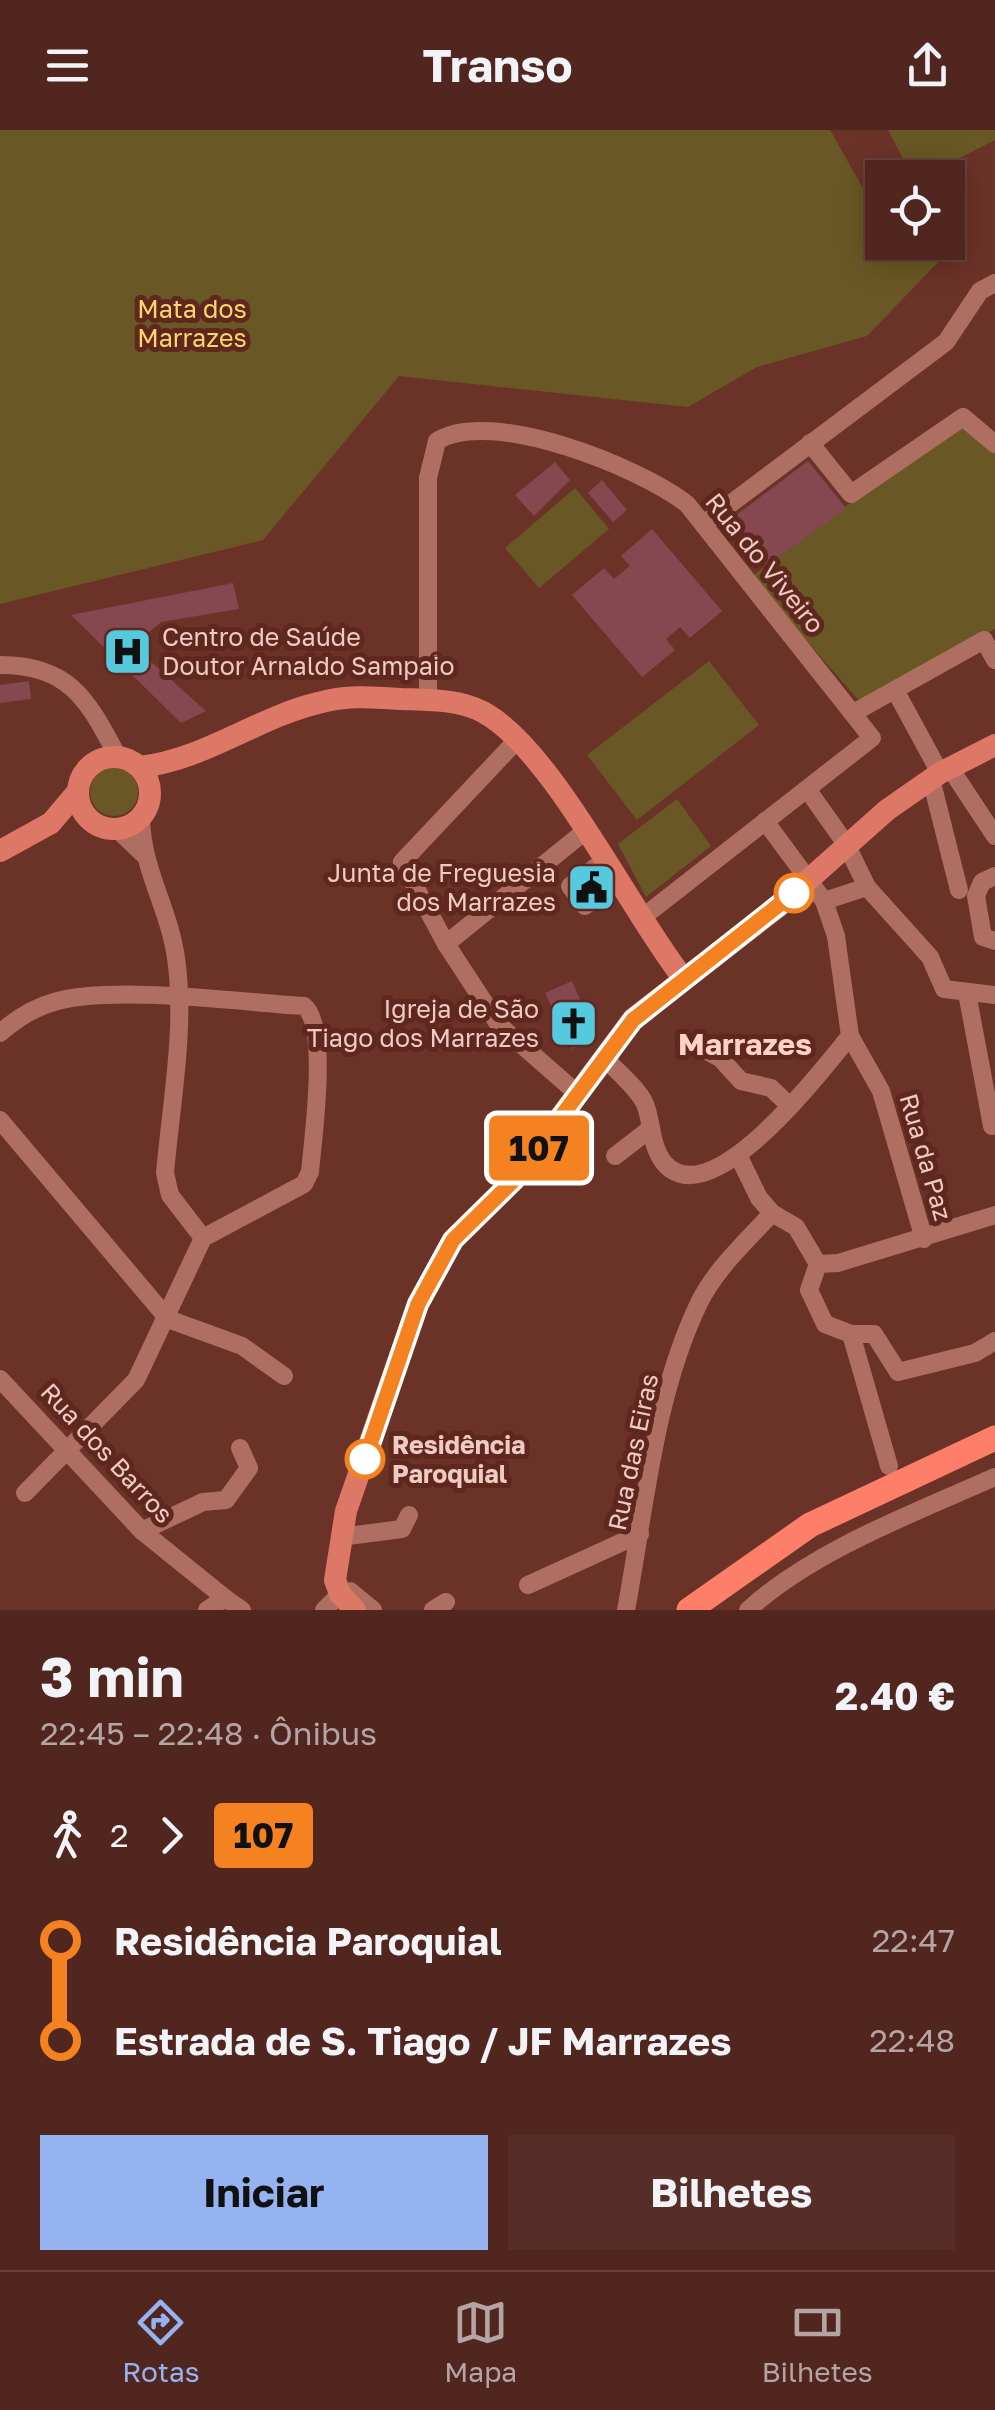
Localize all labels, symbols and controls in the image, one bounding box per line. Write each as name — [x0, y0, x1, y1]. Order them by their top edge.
icon: menu — [40, 38, 95, 93]
text: Transo — [423, 38, 572, 92]
icon: share — [900, 38, 955, 93]
map controls — [865, 160, 965, 260]
button: locate — [865, 160, 965, 260]
park label: Mata dos Marrazes — [137, 293, 247, 353]
street label: Rua do Viveiro — [699, 486, 831, 639]
place label: Centro de Saúde Doutor Arnaldo Sampaio — [162, 621, 454, 681]
hospital icon: Centro de Saúde Doutor Arnaldo Sampaio — [101, 625, 153, 677]
place label: Junta de Freguesia dos Marrazes — [327, 857, 556, 917]
public building icon: Junta de Freguesia dos Marrazes — [565, 861, 617, 913]
unlabelled marker — [775, 874, 813, 912]
place label: Igreja de São Tiago dos Marrazes — [307, 993, 539, 1053]
church icon: Igreja de São Tiago dos Marrazes — [548, 997, 600, 1049]
district label: Marrazes — [678, 1026, 812, 1062]
street label: Rua da Paz — [894, 1090, 959, 1224]
line badge: 107 — [482, 1116, 596, 1180]
text: 107 — [509, 1127, 569, 1169]
street label: Rua das Eiras — [601, 1371, 664, 1533]
street label: Rua dos Barros — [35, 1376, 180, 1529]
place label: Residência Paroquial — [392, 1429, 526, 1489]
marker: Residência Paroquial — [346, 1440, 384, 1478]
text: 3 min — [40, 1643, 184, 1709]
text: 2.40 € — [835, 1673, 955, 1718]
text: 22:45 – 22:48 · Ônibus — [40, 1714, 377, 1752]
icon: walk — [40, 1808, 95, 1863]
icon: forward — [144, 1808, 199, 1863]
text: 107 — [234, 1814, 293, 1856]
text: 2 — [110, 1816, 129, 1854]
text: Residência Paroquial — [114, 1918, 502, 1963]
text: 22:47 — [872, 1921, 955, 1959]
text: Estrada de S. Tiago / JF Marrazes — [114, 2018, 732, 2063]
text: 22:48 — [869, 2021, 955, 2059]
button: Iniciar — [40, 2135, 488, 2250]
button: Bilhetes — [508, 2135, 955, 2250]
tab: Rotas — [122, 2295, 200, 2388]
tab: Mapa — [444, 2295, 517, 2388]
tab: Bilhetes — [762, 2295, 873, 2388]

